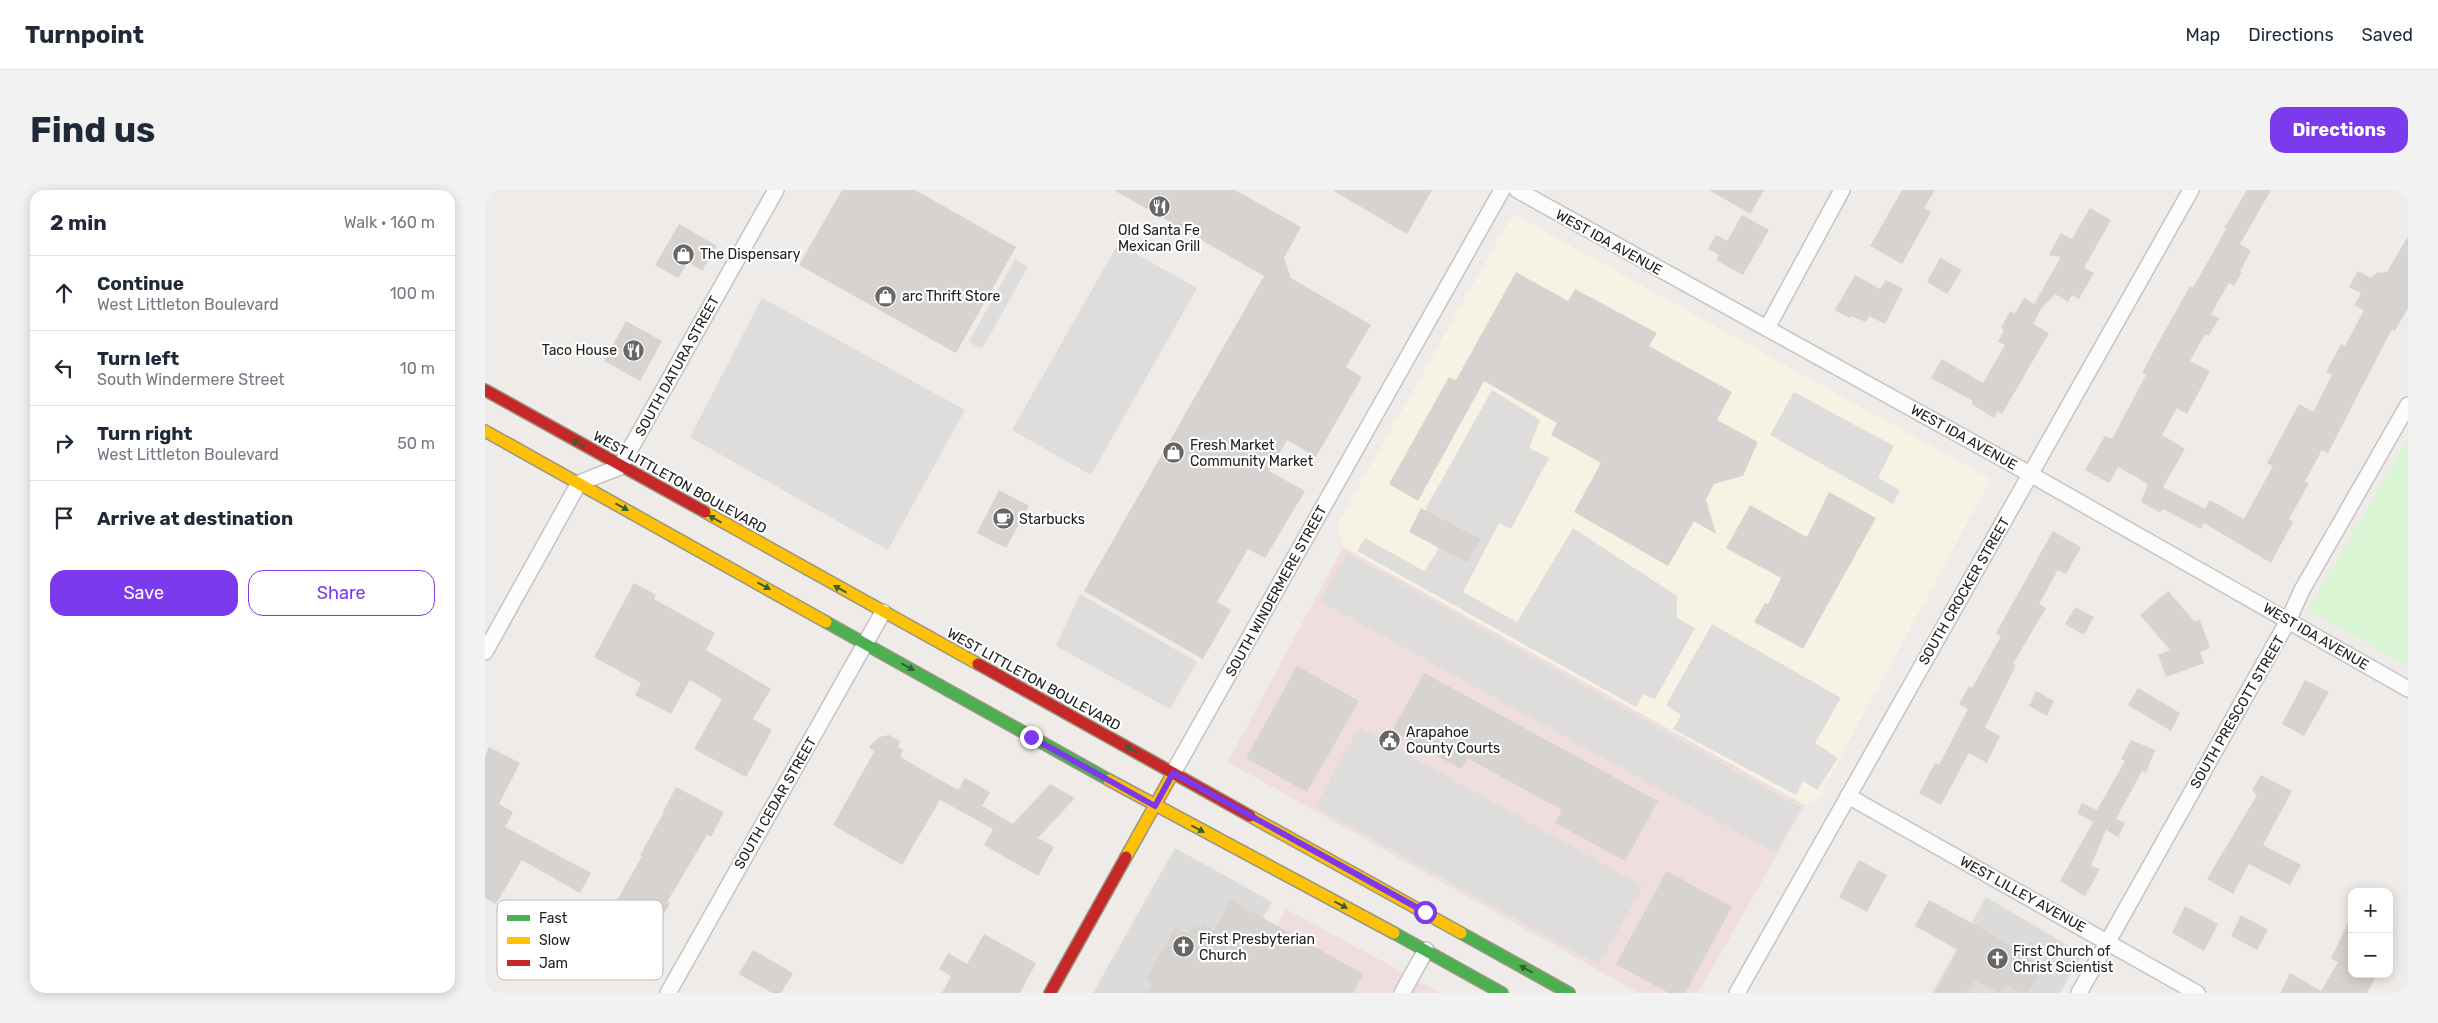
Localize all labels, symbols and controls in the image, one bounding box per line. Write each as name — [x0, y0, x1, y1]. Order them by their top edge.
text: Turnpoint — [25, 21, 144, 49]
text: Map — [2185, 24, 2220, 46]
text: Directions — [2248, 24, 2334, 46]
text: Saved — [2362, 24, 2413, 46]
button: Directions — [2270, 107, 2408, 153]
text: Find us — [30, 109, 155, 151]
restaurant icon: Old Santa Fe Mexican Grill — [1147, 195, 1171, 219]
street label: WEST IDA AVENUE — [1552, 206, 1665, 279]
text: 2 min — [50, 210, 107, 235]
text: Walk · 160 m — [344, 213, 435, 232]
place label: Old Santa Fe Mexican Grill — [1118, 222, 1200, 255]
shop icon: The Dispensary — [672, 242, 696, 266]
place label: The Dispensary — [700, 246, 801, 263]
text: Continue — [97, 272, 184, 295]
icon: ahead — [50, 279, 78, 307]
text: 100 m — [390, 284, 435, 303]
shop icon: arc Thrift Store — [874, 284, 898, 308]
place label: arc Thrift Store — [902, 288, 1000, 305]
street label: SOUTH DATURA STREET — [632, 293, 723, 439]
text: West Littleton Boulevard — [97, 295, 279, 314]
restaurant icon: Taco House — [621, 338, 645, 362]
place label: Taco House — [542, 342, 617, 359]
text: Turn left — [97, 347, 179, 370]
icon: left — [50, 354, 78, 382]
text: 10 m — [400, 359, 435, 378]
text: South Windermere Street — [97, 370, 285, 389]
street label: WEST IDA AVENUE — [1907, 401, 2020, 474]
text: Turn right — [97, 422, 192, 445]
street label: WEST LITTLETON BOULEVARD — [590, 428, 770, 537]
icon: right — [50, 429, 78, 457]
text: 50 m — [397, 434, 435, 453]
place label: Fresh Market Community Market — [1190, 437, 1314, 470]
one-way arrow — [571, 438, 584, 447]
shop icon: Fresh Market Community Market — [1162, 441, 1186, 465]
text: West Littleton Boulevard — [97, 445, 279, 464]
one-way arrow — [615, 503, 629, 512]
street label: SOUTH WINDERMERE STREET — [1222, 503, 1331, 680]
icon: arrive — [50, 504, 78, 532]
text: Arrive at destination — [97, 507, 293, 530]
cafe icon: Starbucks — [991, 507, 1015, 531]
place label: Starbucks — [1019, 511, 1085, 528]
one-way arrow — [708, 515, 721, 524]
street label: SOUTH CROCKER STREET — [1915, 515, 2014, 668]
button: Save — [50, 570, 238, 616]
button: Share — [248, 570, 435, 616]
one-way arrow — [757, 582, 771, 591]
one-way arrow — [833, 585, 847, 593]
street label: WEST IDA AVENUE — [2260, 599, 2372, 674]
street label: WEST LITTLETON BOULEVARD — [944, 625, 1124, 734]
street label: SOUTH PRESCOTT STREET — [2187, 633, 2288, 792]
one-way arrow — [901, 663, 916, 671]
place label: Arapahoe County Courts — [1406, 724, 1500, 757]
route end — [1020, 726, 1043, 749]
public building icon: Arapahoe County Courts — [1378, 728, 1402, 752]
street label: SOUTH CEDAR STREET — [731, 734, 820, 872]
one-way arrow — [1124, 745, 1137, 754]
one-way arrow — [1191, 825, 1205, 833]
street label: WEST LILLEY AVENUE — [1957, 853, 2089, 936]
map controls — [2348, 888, 2393, 978]
button: + — [2348, 888, 2393, 933]
legend — [497, 900, 663, 980]
one-way arrow — [1334, 901, 1349, 909]
route start — [1414, 901, 1437, 924]
text: Fast — [539, 910, 568, 927]
place label: First Presbyterian Church — [1199, 931, 1315, 964]
text: Slow — [539, 932, 570, 949]
button: − — [2348, 933, 2393, 978]
church icon: First Presbyterian Church — [1171, 935, 1195, 959]
place label: First Church of Christ Scientist — [2013, 943, 2114, 976]
church icon: First Church of Christ Scientist — [1985, 947, 2009, 971]
text: Jam — [539, 955, 568, 972]
one-way arrow — [1519, 965, 1533, 973]

